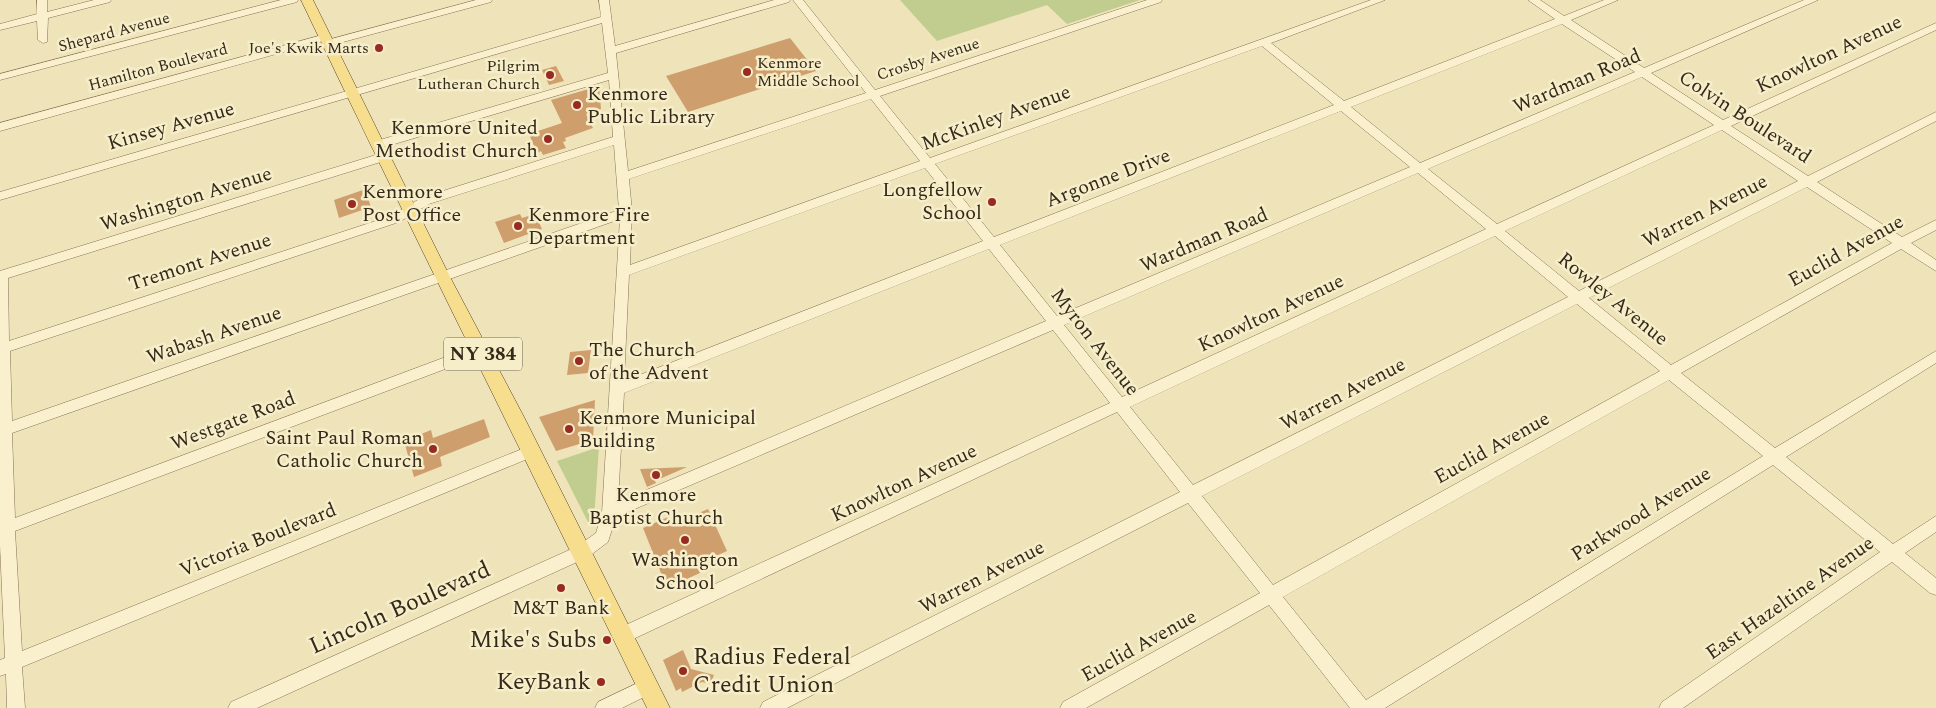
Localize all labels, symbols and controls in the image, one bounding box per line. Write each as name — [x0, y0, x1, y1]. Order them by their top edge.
street label: Shepard Avenue — [56, 6, 172, 58]
street label: Knowlton Avenue — [1751, 7, 1907, 101]
street label: Crosby Avenue — [873, 31, 983, 87]
place label: Joe's Kwik Marts — [248, 36, 369, 60]
street label: Hamilton Boulevard — [86, 37, 230, 97]
street label: Wardman Road — [1508, 40, 1646, 122]
marker: Joe's Kwik Marts — [373, 42, 385, 54]
place label: Kenmore Middle School — [757, 51, 860, 93]
place label: Pilgrim Lutheran Church — [417, 54, 540, 96]
street label: Colvin Boulevard — [1673, 63, 1817, 171]
marker: Kenmore Middle School — [741, 66, 753, 78]
marker: Pilgrim Lutheran Church — [544, 69, 556, 81]
street label: McKinley Avenue — [917, 77, 1075, 159]
place label: Kenmore Public Library — [587, 79, 716, 132]
street label: Kinsey Avenue — [104, 94, 238, 158]
marker: Kenmore Public Library — [571, 99, 583, 111]
place label: Kenmore United Methodist Church — [375, 113, 538, 166]
marker: Kenmore United Methodist Church — [542, 133, 554, 145]
street label: Argonne Drive — [1041, 140, 1175, 216]
street label: Washington Avenue — [96, 159, 276, 239]
street label: Warren Avenue — [1637, 166, 1773, 256]
place label: Longfellow School — [882, 175, 983, 228]
place label: Kenmore Post Office — [362, 177, 461, 230]
marker: Longfellow School — [986, 196, 998, 208]
marker: Kenmore Post Office — [346, 198, 358, 210]
street label: Wardman Road — [1135, 199, 1273, 281]
place label: Kenmore Fire Department — [528, 200, 650, 253]
street label: Euclid Avenue — [1783, 207, 1909, 295]
marker: Kenmore Fire Department — [512, 220, 524, 232]
street label: Tremont Avenue — [125, 225, 275, 299]
street label: Rowley Avenue — [1551, 245, 1675, 353]
street label: Knowlton Avenue — [1193, 266, 1349, 360]
street label: Myron Avenue — [1043, 281, 1147, 403]
street label: Wabash Avenue — [142, 298, 286, 372]
place label: The Church of the Advent — [589, 335, 709, 388]
road number: NY 384 — [444, 338, 522, 370]
street label: Warren Avenue — [1275, 349, 1411, 439]
marker: The Church of the Advent — [573, 355, 585, 367]
street label: Westgate Road — [166, 383, 300, 459]
place label: Kenmore Municipal Building — [579, 403, 756, 456]
street label: Euclid Avenue — [1429, 404, 1555, 492]
place label: Saint Paul Roman Catholic Church — [265, 423, 423, 476]
marker: Kenmore Municipal Building — [563, 423, 575, 435]
street label: Knowlton Avenue — [826, 436, 982, 530]
marker: Saint Paul Roman Catholic Church — [427, 443, 439, 455]
street label: Parkwood Avenue — [1565, 459, 1717, 569]
marker: Kenmore Baptist Church — [650, 469, 662, 481]
place label: Kenmore Baptist Church — [589, 480, 723, 533]
street label: Victoria Boulevard — [175, 495, 341, 585]
street label: East Hazeltine Avenue — [1700, 528, 1880, 668]
street label: Warren Avenue — [914, 532, 1050, 622]
marker: Washington School — [679, 534, 691, 546]
place label: Washington School — [631, 545, 739, 598]
street label: Lincoln Boulevard — [303, 552, 497, 664]
marker: M&T Bank — [555, 582, 567, 594]
place label: M&T Bank — [512, 593, 610, 623]
street label: Euclid Avenue — [1076, 602, 1202, 690]
place label: Mike's Subs — [470, 622, 597, 658]
marker: Mike's Subs — [601, 634, 613, 646]
place label: Radius Federal Credit Union — [693, 639, 851, 703]
place label: KeyBank — [496, 664, 591, 700]
marker: Radius Federal Credit Union — [677, 665, 689, 677]
marker: KeyBank — [595, 676, 607, 688]

